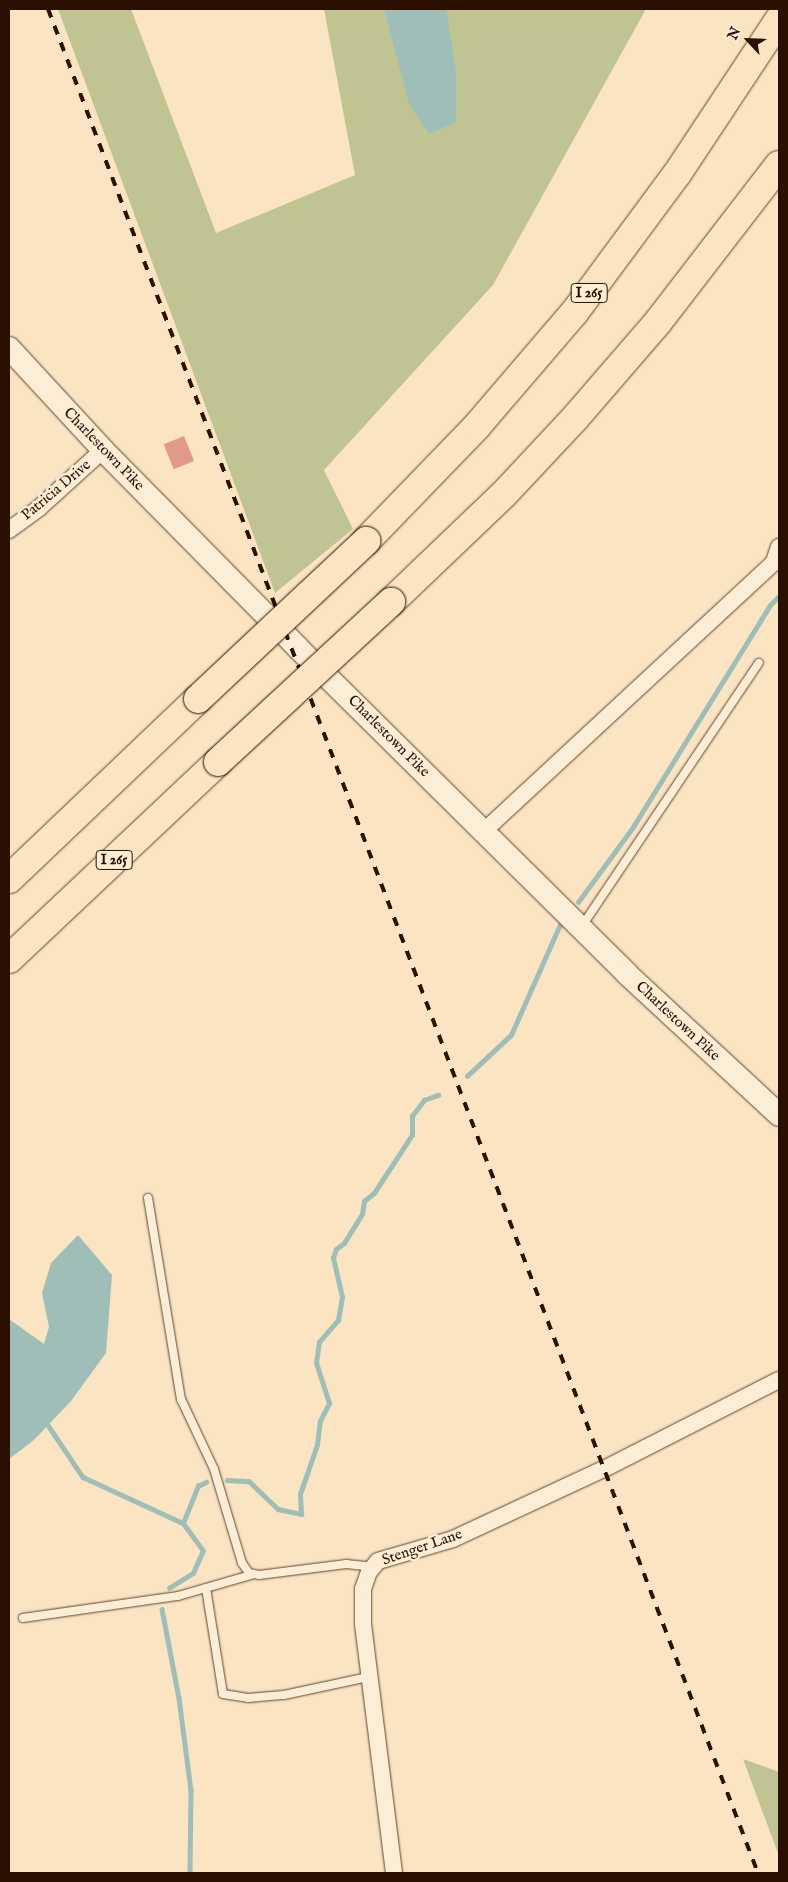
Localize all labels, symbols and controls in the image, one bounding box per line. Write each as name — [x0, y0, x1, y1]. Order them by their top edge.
north arrow — [723, 15, 773, 65]
text: N — [724, 24, 745, 43]
road number: I 265 — [570, 282, 608, 304]
street label: Charlestown Pike — [60, 404, 148, 494]
street label: Patricia Drive — [18, 456, 94, 524]
street label: Charlestown Pike — [344, 691, 434, 781]
road number: I 265 — [95, 848, 133, 872]
street label: Charlestown Pike — [632, 977, 724, 1065]
street label: Stenger Lane — [380, 1525, 464, 1569]

